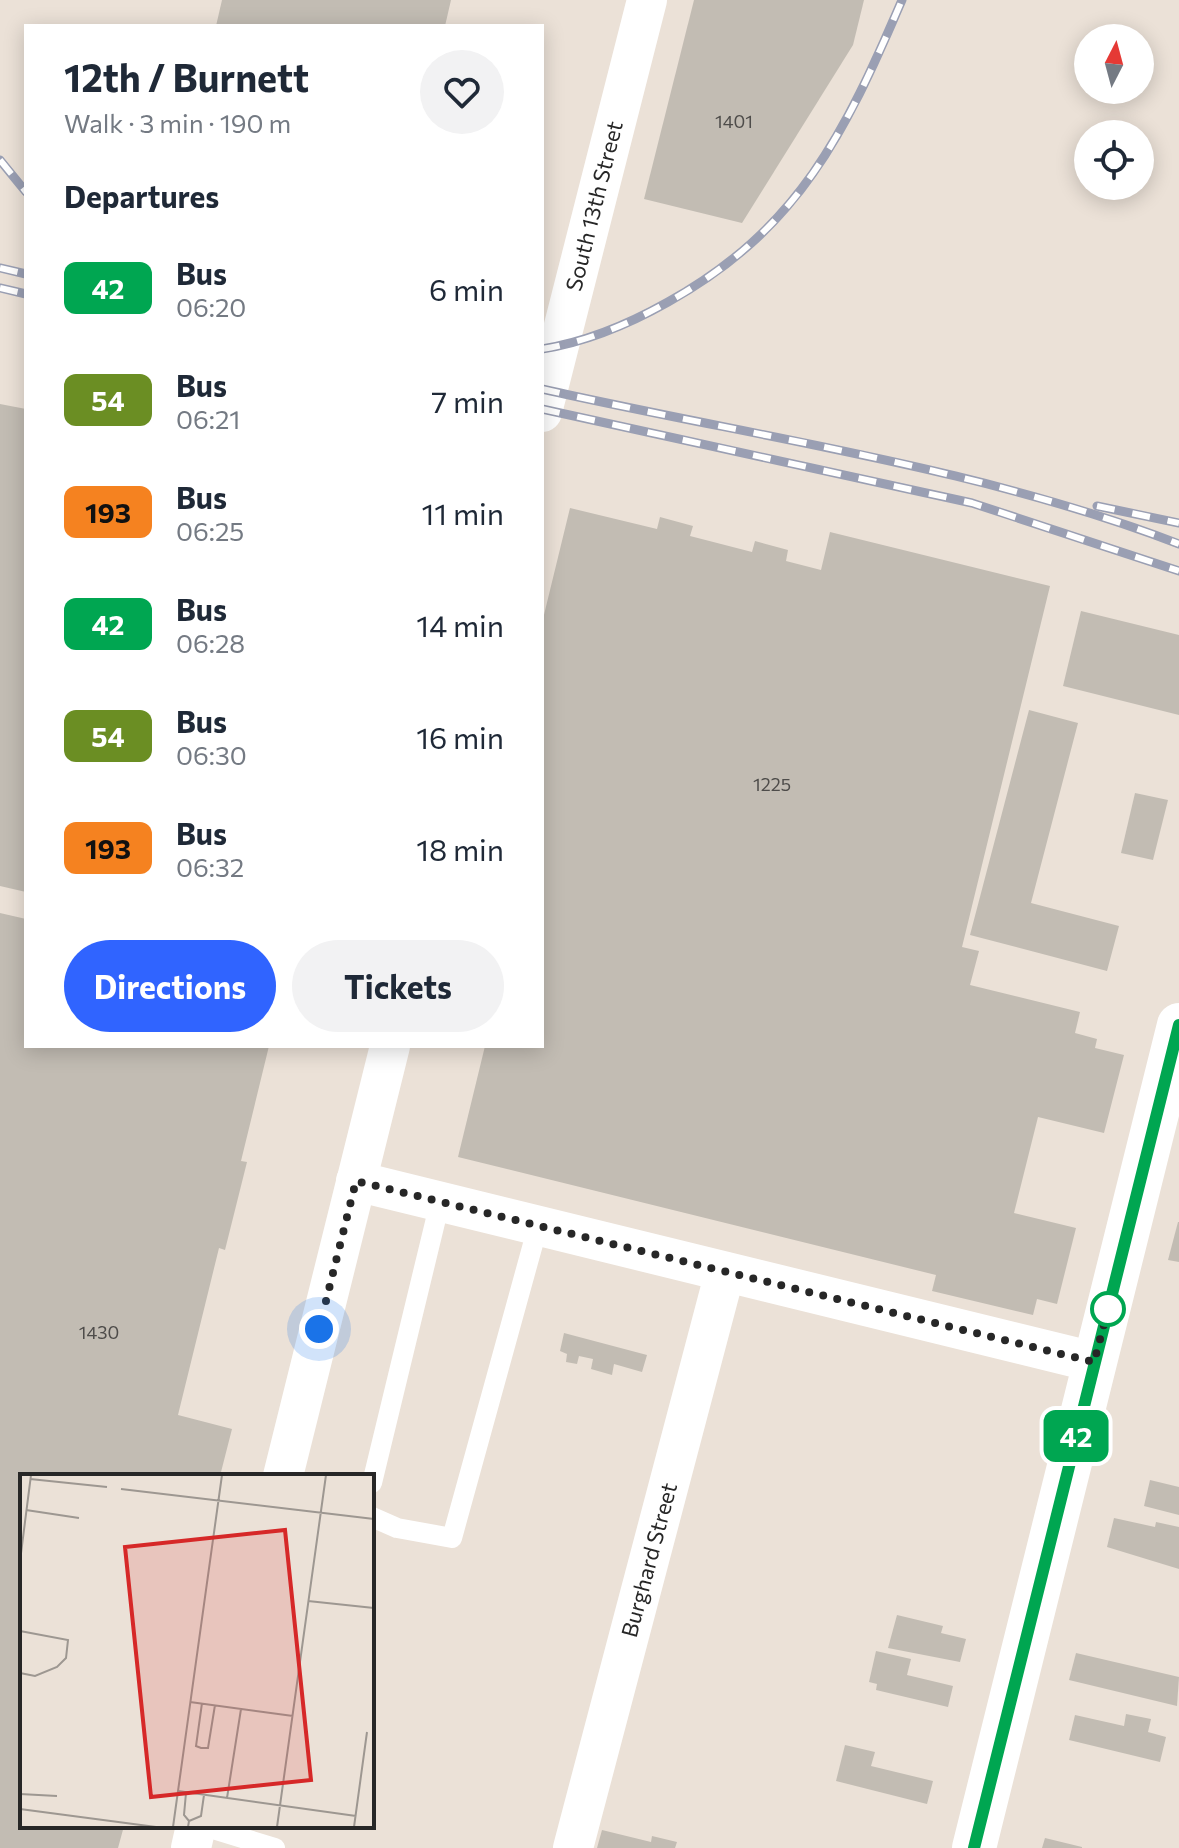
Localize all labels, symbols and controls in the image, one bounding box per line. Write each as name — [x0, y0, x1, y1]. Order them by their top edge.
north arrow — [1074, 24, 1154, 104]
map controls — [1074, 24, 1154, 200]
button: heart — [420, 50, 504, 134]
text: 12th / Burnett — [64, 53, 309, 100]
text: Walk · 3 min · 190 m — [64, 107, 291, 138]
house number: 1401 — [715, 110, 753, 132]
street label: South 13th Street — [559, 118, 628, 294]
button: locate — [1074, 120, 1154, 200]
text: Departures — [64, 177, 219, 214]
text: Bus — [176, 254, 227, 291]
text: 6 min — [429, 270, 504, 307]
text: 42 — [92, 271, 124, 305]
text: 06:20 — [176, 291, 246, 322]
text: Bus — [176, 366, 227, 403]
text: 7 min — [431, 382, 504, 419]
text: 54 — [91, 383, 125, 417]
text: 06:21 — [176, 403, 240, 434]
text: Bus — [176, 478, 227, 515]
text: 11 min — [422, 494, 504, 531]
text: 193 — [85, 495, 131, 529]
text: 06:25 — [176, 515, 244, 546]
text: Bus — [176, 590, 227, 627]
text: 14 min — [416, 606, 504, 643]
text: 42 — [92, 607, 124, 641]
text: 06:28 — [176, 627, 245, 658]
text: Bus — [176, 702, 227, 739]
text: 16 min — [416, 718, 504, 755]
text: 54 — [91, 719, 125, 753]
text: 06:30 — [176, 739, 247, 770]
house number: 1225 — [753, 773, 791, 795]
text: Bus — [176, 814, 227, 851]
text: 18 min — [416, 830, 504, 867]
text: 193 — [85, 831, 131, 865]
text: 06:32 — [176, 851, 244, 882]
button: Directions — [64, 940, 276, 1032]
button: Tickets — [292, 940, 504, 1032]
unlabelled marker — [1091, 1292, 1125, 1326]
your location — [299, 1309, 339, 1349]
house number: 1430 — [79, 1321, 119, 1343]
line badge: 42 — [1040, 1410, 1112, 1462]
text: 42 — [1060, 1419, 1092, 1453]
inset map — [20, 1474, 374, 1828]
street label: Burghard Street — [615, 1480, 682, 1640]

